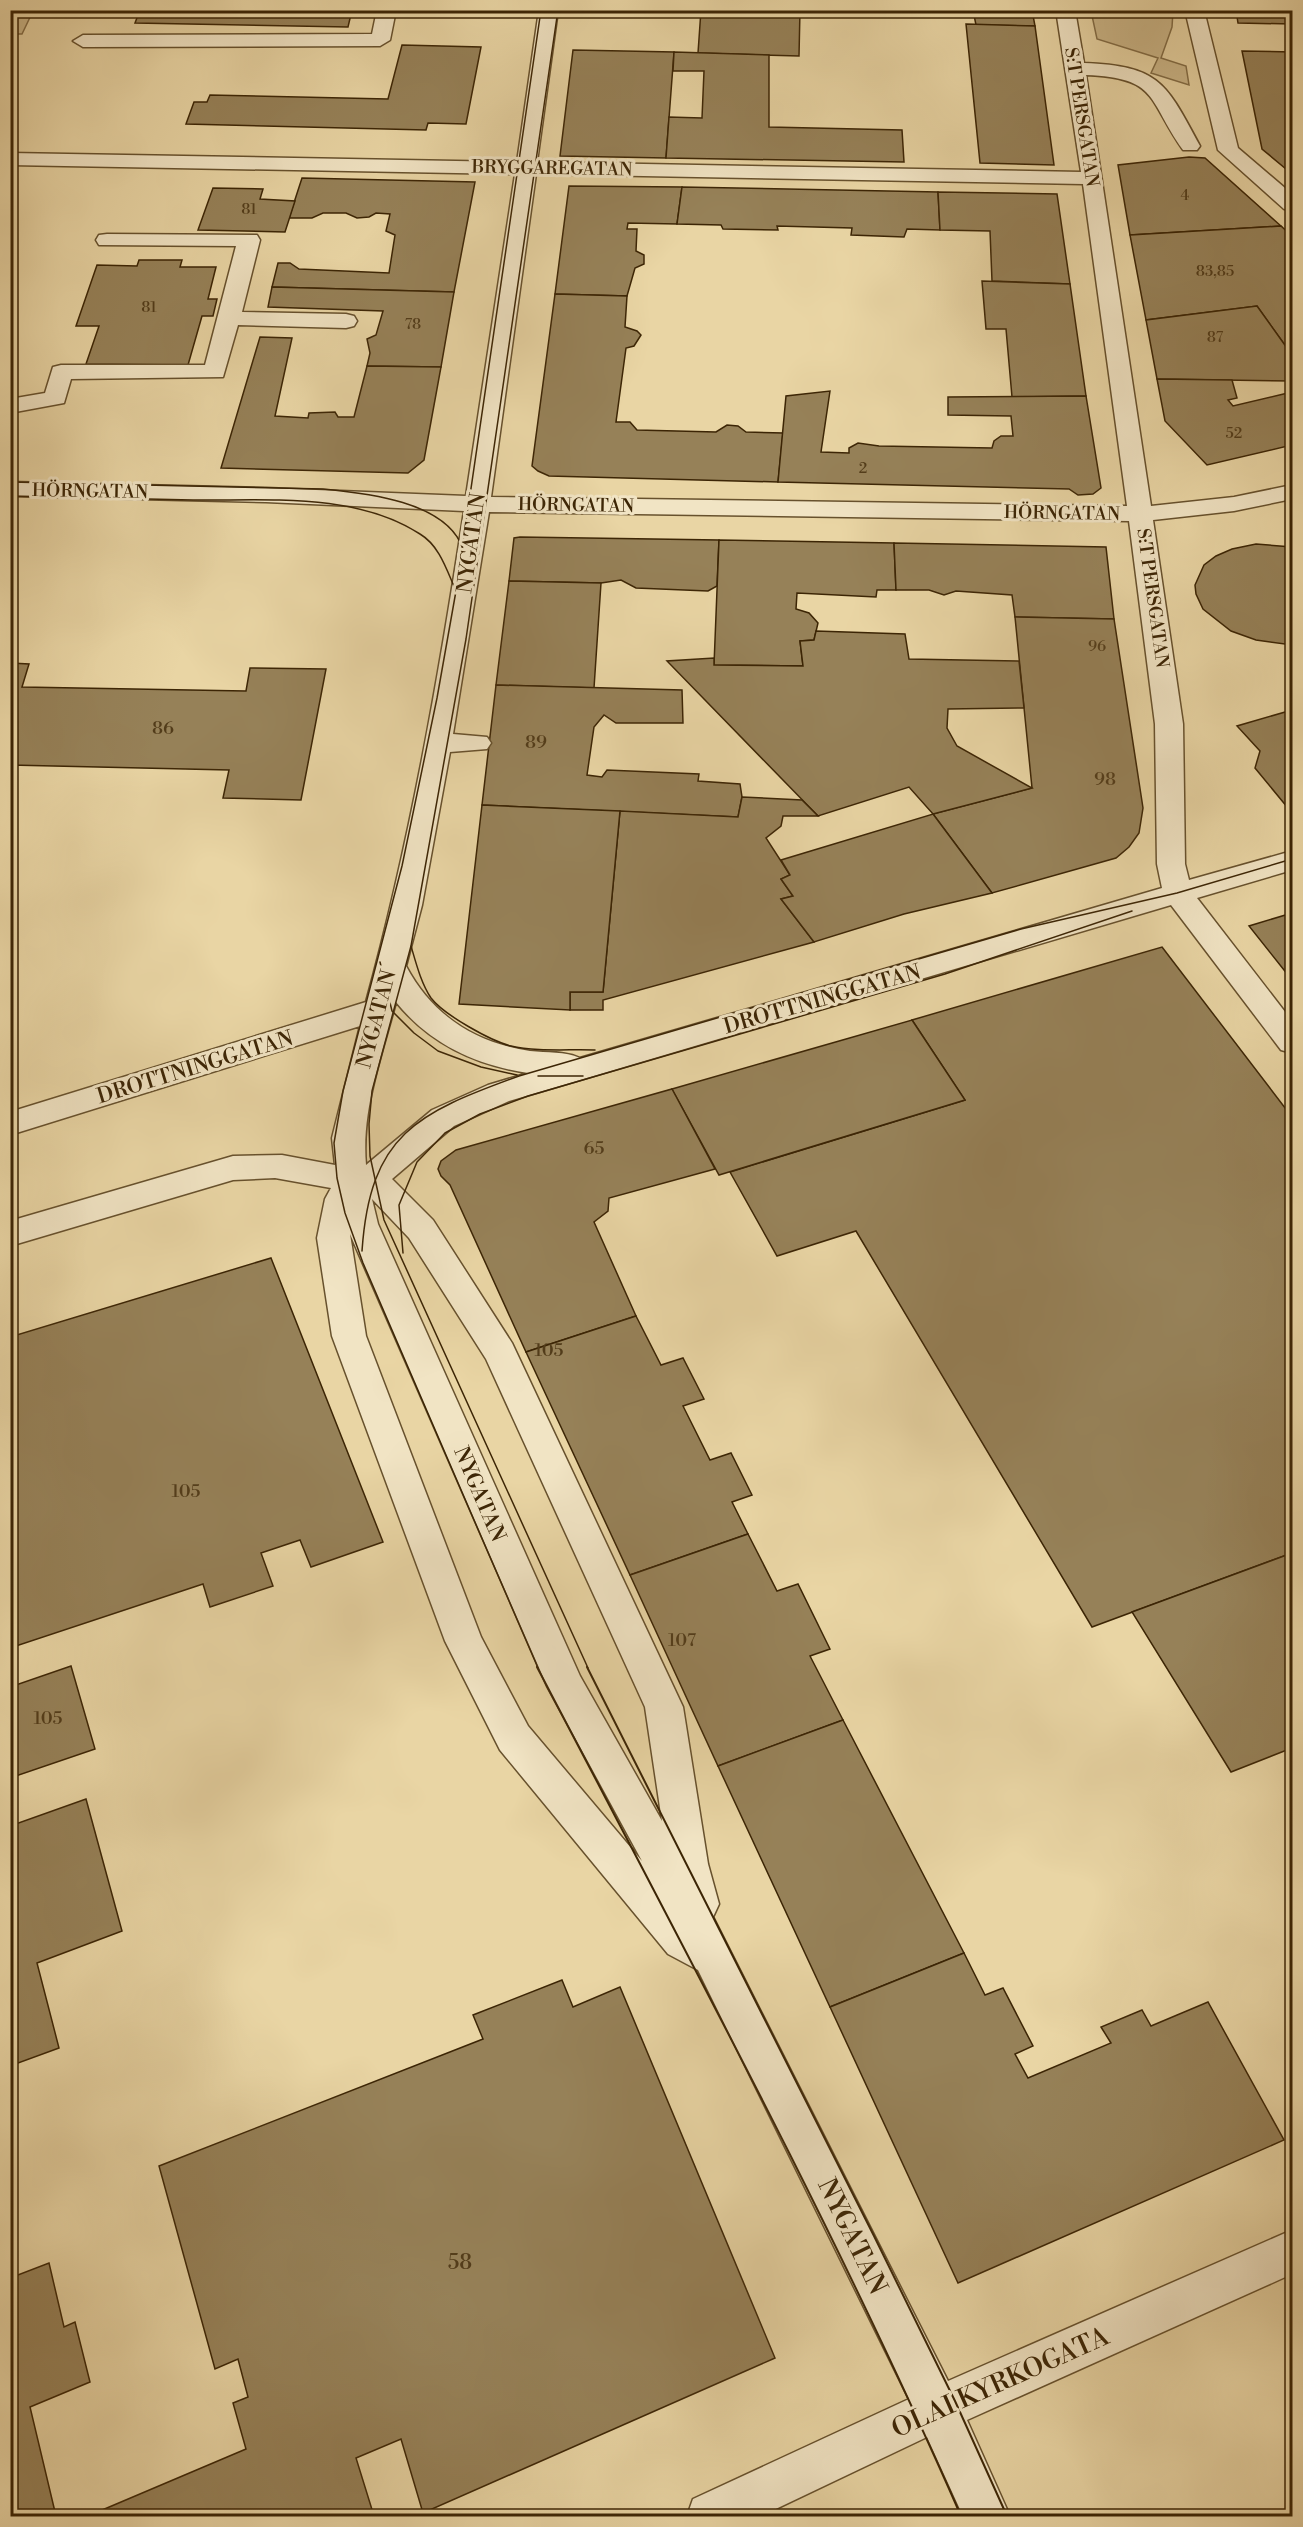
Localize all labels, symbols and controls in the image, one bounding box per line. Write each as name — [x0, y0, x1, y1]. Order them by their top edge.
street label: S:T PERSGATAN — [1059, 46, 1104, 189]
street label: BRYGGAREGATAN — [470, 156, 633, 181]
house number: 4 — [1181, 186, 1190, 205]
house number: 81 — [241, 200, 257, 219]
house number: 83,85 — [1196, 262, 1234, 281]
house number: 81 — [141, 298, 157, 317]
house number: 78 — [405, 315, 421, 334]
house number: 87 — [1207, 328, 1224, 347]
house number: 52 — [1226, 424, 1242, 443]
house number: 2 — [859, 459, 867, 478]
street label: HÖRNGATAN — [32, 479, 149, 504]
street label: NYGATAN — [452, 491, 492, 595]
street label: HÖRNGATAN — [518, 493, 635, 518]
street label: HÖRNGATAN — [1004, 501, 1121, 526]
street label: S:T PERSGATAN — [1131, 527, 1174, 670]
house number: 96 — [1088, 637, 1106, 656]
house number: 86 — [152, 717, 174, 740]
house number: 89 — [525, 731, 547, 754]
house number: 98 — [1094, 768, 1116, 791]
street label: DROTTNINGGATAN — [721, 959, 924, 1041]
street label: NYGATAN — [351, 967, 403, 1071]
street label: DROTTNINGGATAN — [94, 1026, 297, 1110]
house number: 65 — [584, 1137, 604, 1160]
house number: 105 — [534, 1339, 564, 1362]
street label: NYGATAN — [447, 1443, 511, 1546]
house number: 105 — [171, 1480, 201, 1503]
house number: 107 — [668, 1629, 696, 1652]
house number: 105 — [33, 1707, 63, 1730]
street label: NYGATAN — [810, 2173, 894, 2300]
house number: 58 — [448, 2250, 472, 2276]
street label: OLAI KYRKOGATA — [887, 2320, 1115, 2445]

